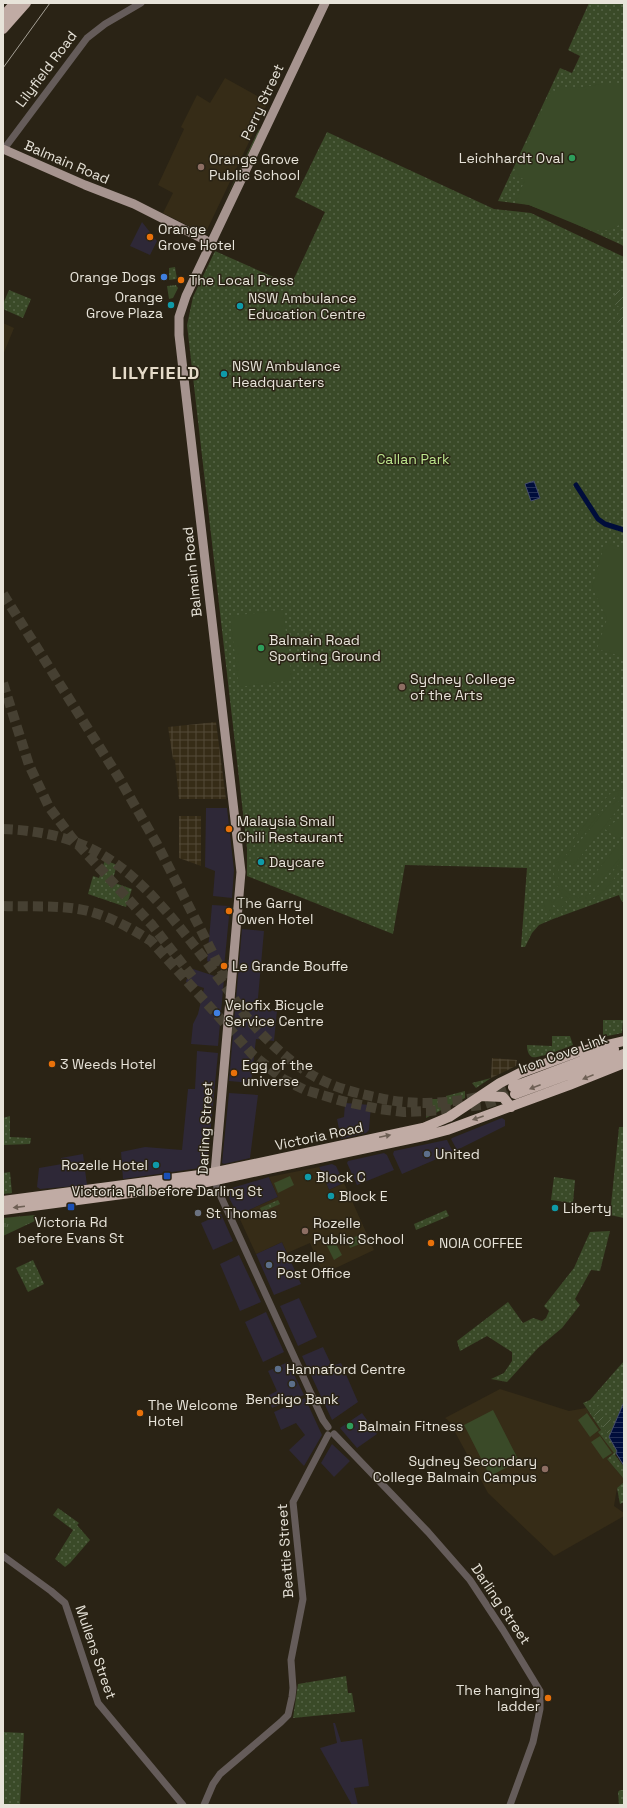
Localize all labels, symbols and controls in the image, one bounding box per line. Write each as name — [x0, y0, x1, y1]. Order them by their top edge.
street label: Lilyfield Road — [11, 27, 81, 111]
street label: Perry Street — [237, 61, 287, 143]
street label: Balmain Road — [22, 136, 112, 188]
place label: Leichhardt Oval — [459, 149, 564, 167]
place label: Orange Grove Public School — [209, 150, 300, 184]
marker: Leichhardt Oval — [567, 153, 577, 163]
marker: Orange Grove Public School — [196, 162, 206, 172]
place label: Orange Grove Hotel — [158, 220, 235, 254]
marker: Orange Grove Hotel — [145, 232, 155, 242]
place label: Orange Dogs — [70, 268, 156, 286]
place label: The Local Press — [189, 271, 294, 289]
marker: Orange Dogs — [159, 272, 169, 282]
marker: The Local Press — [176, 275, 186, 285]
place label: Orange Grove Plaza — [86, 288, 163, 322]
place label: NSW Ambulance Education Centre — [248, 289, 366, 323]
marker: Orange Grove Plaza — [166, 300, 176, 310]
marker: NSW Ambulance Education Centre — [235, 301, 245, 311]
place label: NSW Ambulance Headquarters — [232, 357, 341, 391]
district label: LILYFIELD — [112, 361, 200, 384]
marker: NSW Ambulance Headquarters — [219, 369, 229, 379]
park label: Callan Park — [376, 450, 450, 468]
street label: Balmain Road — [178, 526, 206, 618]
place label: Balmain Road Sporting Ground — [269, 631, 381, 665]
marker: Balmain Road Sporting Ground — [256, 643, 266, 653]
place label: Sydney College of the Arts — [410, 670, 515, 704]
marker: Sydney College of the Arts — [397, 682, 407, 692]
place label: Malaysia Small Chili Restaurant — [237, 812, 344, 846]
marker: Malaysia Small Chili Restaurant — [224, 824, 234, 834]
place label: Daycare — [269, 853, 324, 871]
marker: Daycare — [256, 857, 266, 867]
place label: The Garry Owen Hotel — [237, 894, 313, 928]
marker: The Garry Owen Hotel — [224, 906, 234, 916]
place label: Le Grande Bouffe — [232, 957, 348, 975]
marker: Le Grande Bouffe — [219, 961, 229, 971]
place label: Velofix Bicycle Service Centre — [225, 996, 324, 1030]
marker: Velofix Bicycle Service Centre — [212, 1008, 222, 1018]
street label: Iron Cove Link — [516, 1028, 610, 1077]
place label: 3 Weeds Hotel — [60, 1055, 156, 1073]
place label: Egg of the universe — [242, 1056, 313, 1090]
marker: 3 Weeds Hotel — [47, 1059, 57, 1069]
marker: Egg of the universe — [229, 1068, 239, 1078]
one-way arrow — [581, 1075, 593, 1081]
street label: Darling Street — [194, 1081, 216, 1175]
one-way arrow — [528, 1084, 540, 1090]
one-way arrow — [472, 1115, 484, 1121]
street label: Victoria Road — [273, 1118, 365, 1154]
one-way arrow — [379, 1132, 391, 1138]
place label: United — [435, 1145, 480, 1163]
marker: United — [422, 1149, 432, 1159]
place label: Rozelle Hotel — [61, 1156, 148, 1174]
marker: Rozelle Hotel — [151, 1160, 161, 1170]
place label: Block C — [316, 1168, 366, 1186]
marker: Victoria Rd before Darling St — [162, 1171, 172, 1181]
marker: Block C — [303, 1172, 313, 1182]
place label: Victoria Rd before Darling St — [72, 1182, 262, 1200]
place label: Block E — [339, 1187, 388, 1205]
marker: Block E — [326, 1191, 336, 1201]
place label: Liberty — [563, 1199, 612, 1217]
marker: Victoria Rd before Evans St — [66, 1202, 76, 1212]
marker: Liberty — [550, 1203, 560, 1213]
one-way arrow — [13, 1204, 25, 1211]
place label: St Thomas — [206, 1204, 277, 1222]
marker: St Thomas — [193, 1208, 203, 1218]
place label: Victoria Rd before Evans St — [18, 1213, 124, 1247]
place label: Rozelle Public School — [313, 1214, 404, 1248]
marker: Rozelle Public School — [300, 1226, 310, 1236]
place label: NOIA COFFEE — [439, 1234, 523, 1252]
marker: NOIA COFFEE — [426, 1238, 436, 1248]
place label: Rozelle Post Office — [277, 1248, 351, 1282]
marker: Rozelle Post Office — [264, 1260, 274, 1270]
place label: Hannaford Centre — [286, 1360, 406, 1378]
marker: Hannaford Centre — [273, 1364, 283, 1374]
marker: Bendigo Bank — [287, 1379, 297, 1389]
place label: Bendigo Bank — [245, 1390, 339, 1408]
place label: The Welcome Hotel — [148, 1396, 238, 1430]
marker: The Welcome Hotel — [135, 1408, 145, 1418]
place label: Balmain Fitness — [358, 1417, 464, 1435]
marker: Balmain Fitness — [345, 1421, 355, 1431]
place label: Sydney Secondary College Balmain Campus — [373, 1452, 537, 1486]
marker: Sydney Secondary College Balmain Campus — [540, 1464, 550, 1474]
street label: Beattie Street — [273, 1503, 297, 1599]
street label: Darling Street — [467, 1560, 535, 1648]
street label: Mullens Street — [72, 1603, 120, 1701]
place label: The hanging ladder — [456, 1681, 540, 1715]
marker: The hanging ladder — [543, 1693, 553, 1703]

